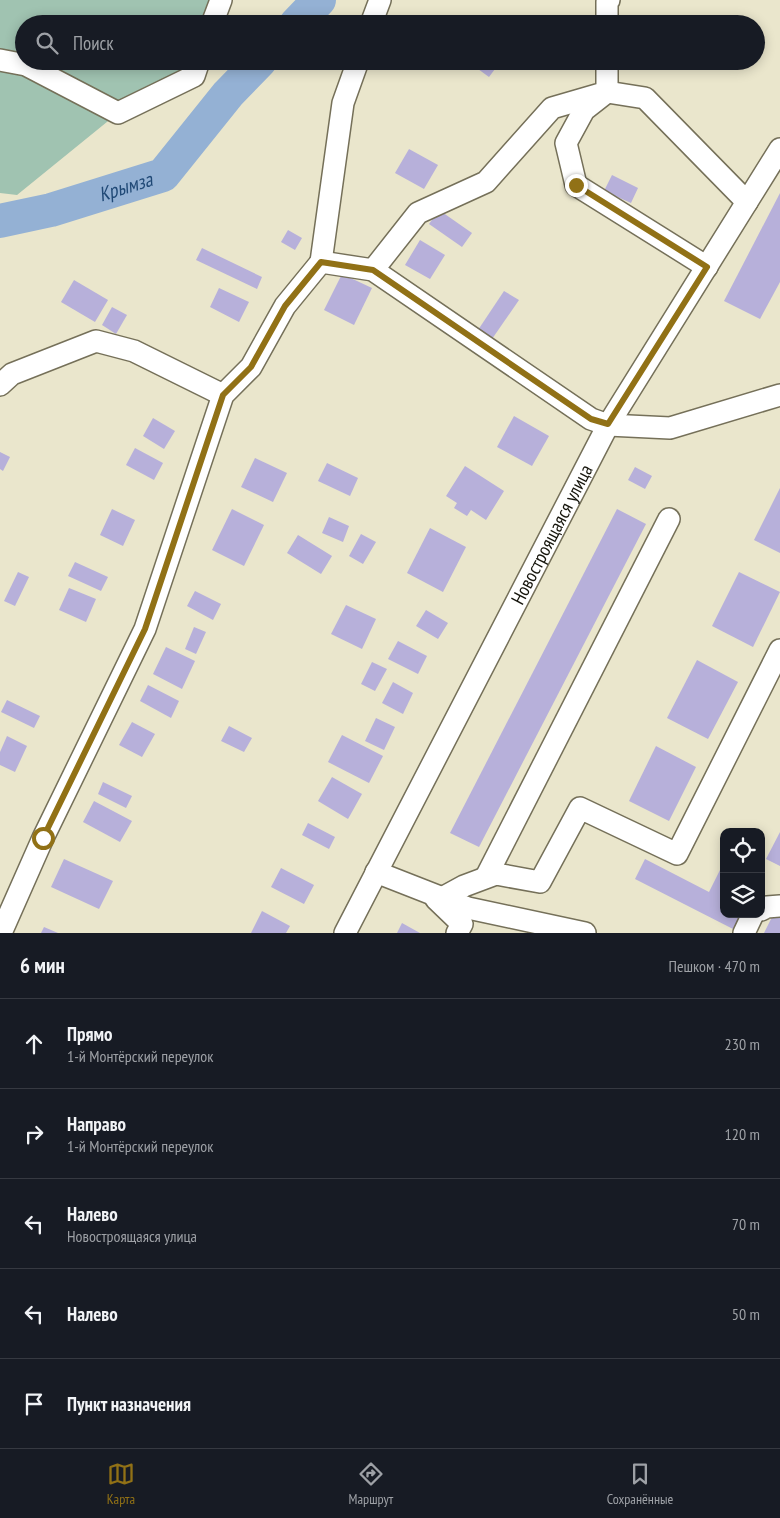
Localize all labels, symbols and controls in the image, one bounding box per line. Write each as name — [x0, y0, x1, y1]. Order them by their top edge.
search box — [15, 15, 765, 70]
icon: search — [33, 29, 61, 57]
text: Поиск — [73, 31, 114, 55]
water label: Крымза — [95, 166, 156, 207]
route end — [565, 174, 588, 197]
street label: Новостроящаяся улица — [505, 460, 598, 608]
route start — [32, 827, 55, 850]
map controls — [720, 828, 765, 918]
button: locate — [720, 828, 765, 873]
button: layers — [720, 873, 765, 918]
text: 6 мин — [20, 952, 65, 979]
text: Пешком · 470 m — [669, 956, 760, 976]
text: Прямо — [67, 1022, 112, 1046]
icon: ahead — [20, 1030, 48, 1058]
text: 230 m — [725, 1034, 760, 1054]
text: 1-й Монтёрский переулок — [67, 1046, 213, 1066]
text: Направо — [67, 1112, 126, 1136]
icon: right — [20, 1120, 48, 1148]
text: 120 m — [725, 1124, 760, 1144]
text: 1-й Монтёрский переулок — [67, 1136, 213, 1156]
text: Налево — [67, 1202, 118, 1226]
icon: left — [20, 1210, 48, 1238]
text: 70 m — [732, 1214, 760, 1234]
text: Новостроящаяся улица — [67, 1226, 197, 1246]
icon: left — [20, 1300, 48, 1328]
text: Налево — [67, 1302, 118, 1326]
text: 50 m — [732, 1304, 760, 1324]
icon: arrive — [20, 1390, 48, 1418]
text: Пункт назначения — [67, 1392, 191, 1416]
tab: Карта — [107, 1460, 135, 1508]
tab: Маршрут — [349, 1460, 393, 1508]
tab: Сохранённые — [607, 1460, 673, 1508]

